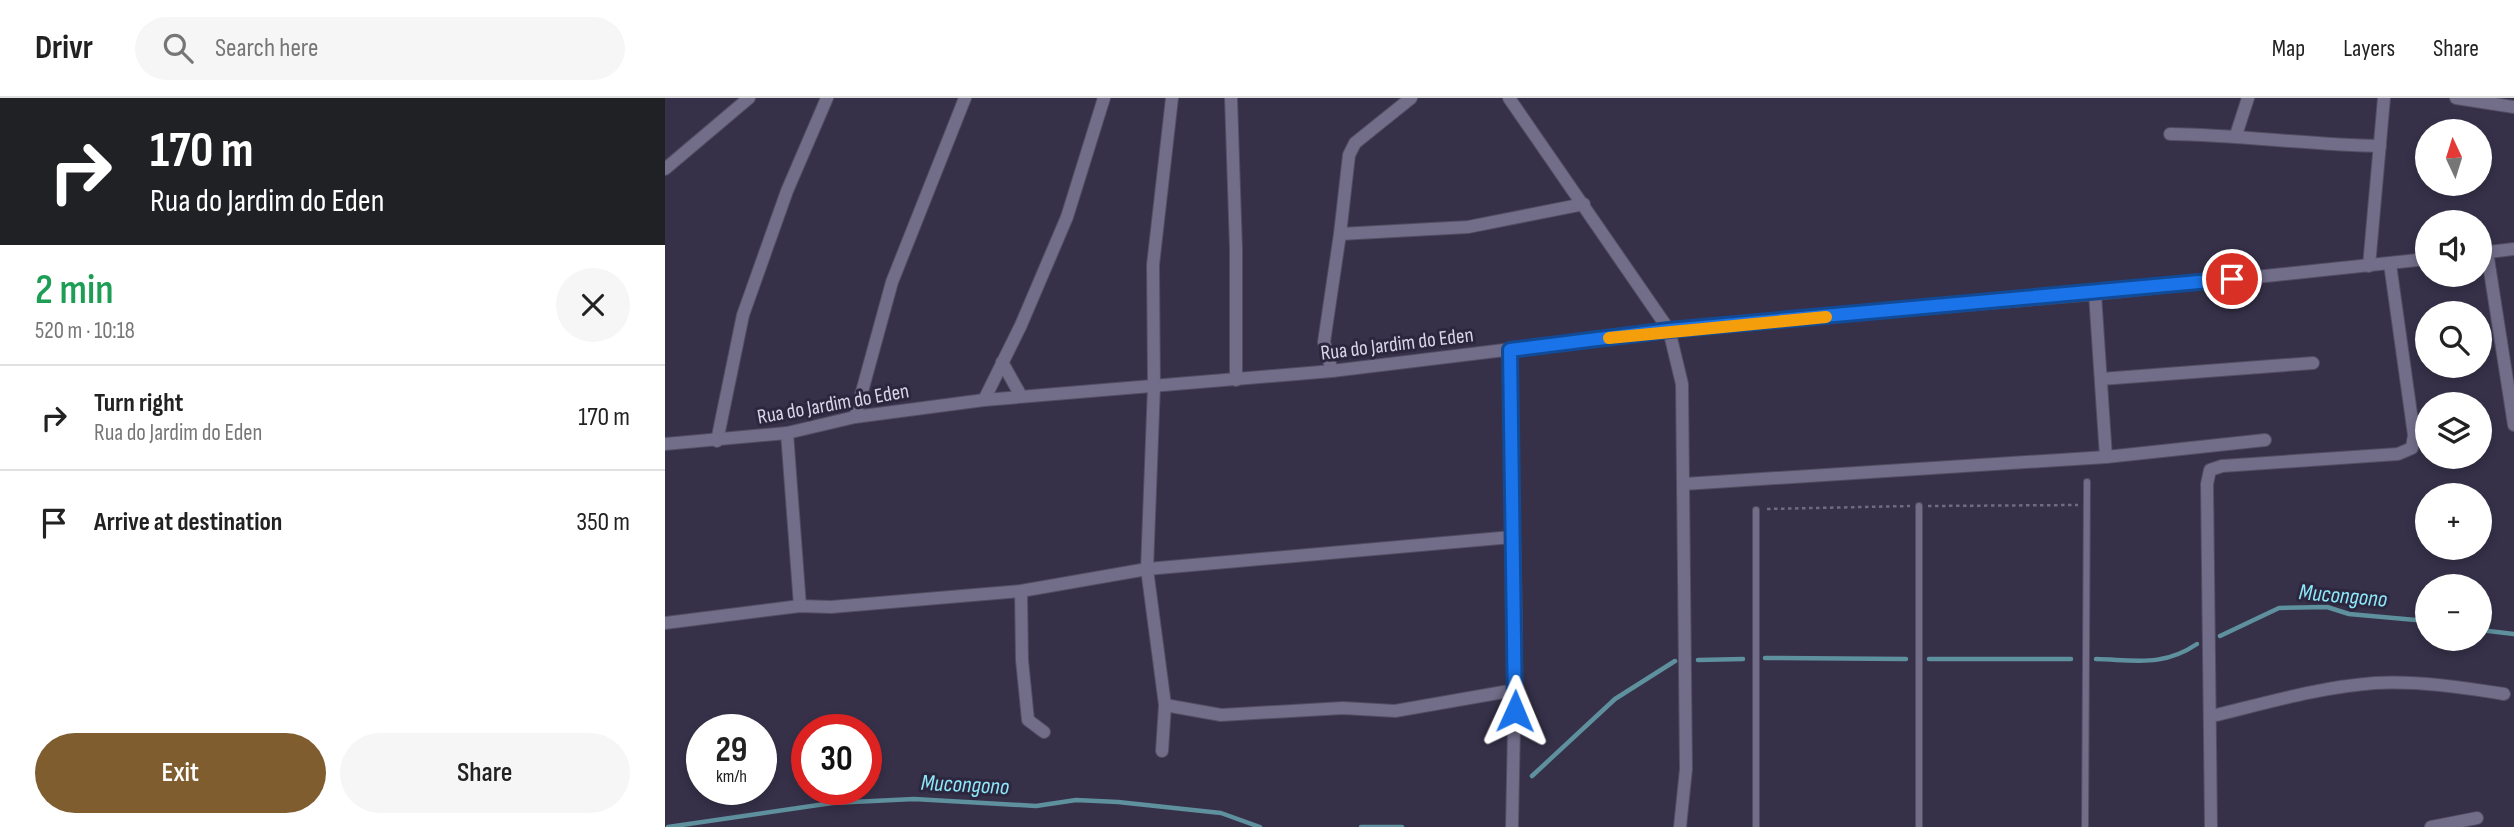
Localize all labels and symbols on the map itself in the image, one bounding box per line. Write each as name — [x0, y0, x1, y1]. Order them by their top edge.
north arrow — [2415, 119, 2492, 196]
pin — [2202, 249, 2262, 309]
street label: Rua do Jardim do Eden — [1319, 322, 1475, 366]
street label: Rua do Jardim do Eden — [755, 378, 911, 430]
water label: Mucongono — [2298, 578, 2389, 614]
position arrow — [1478, 674, 1552, 748]
speed limit sign: 30 — [791, 714, 882, 805]
water label: Mucongono — [920, 769, 1011, 801]

